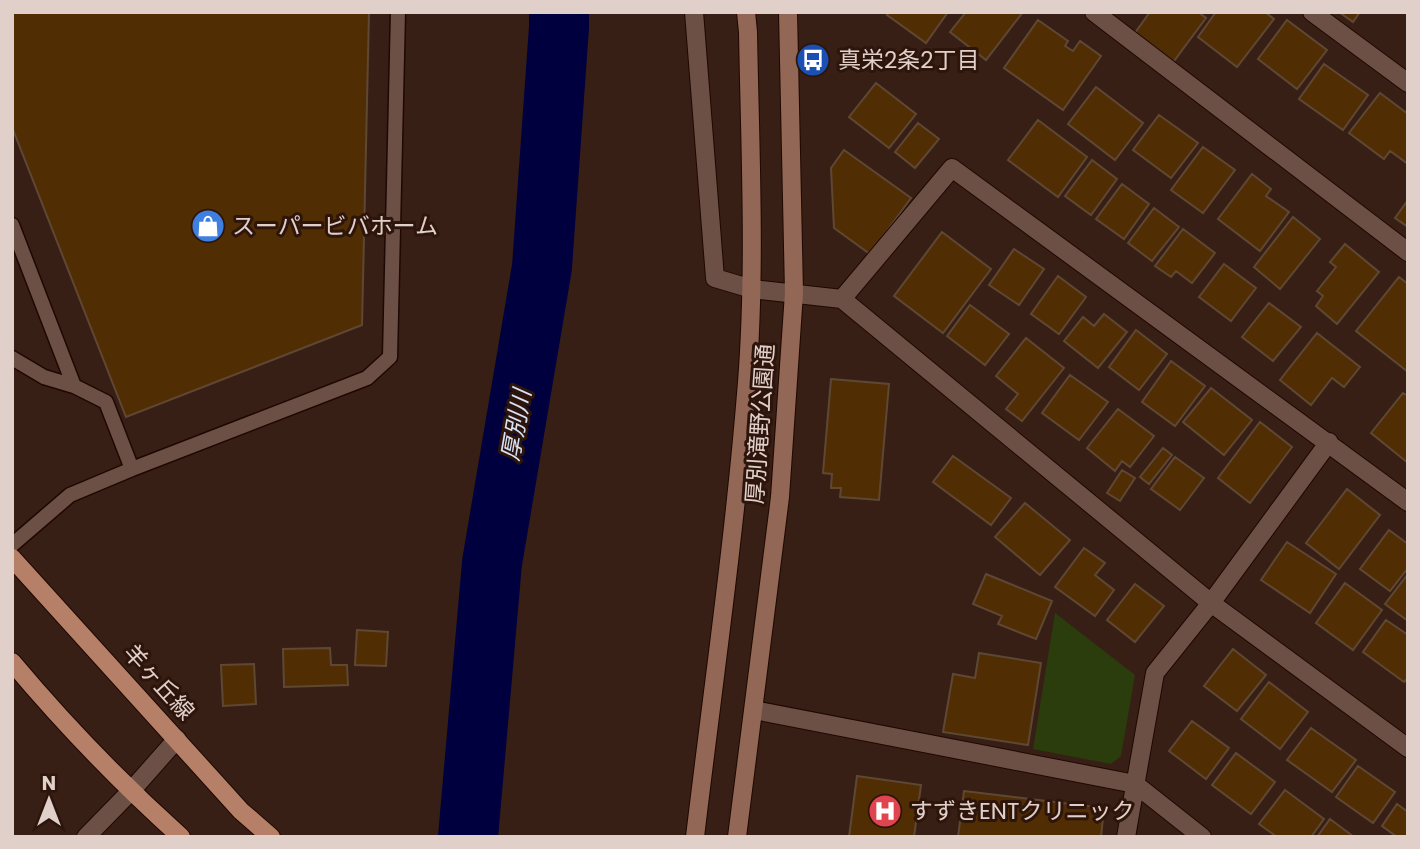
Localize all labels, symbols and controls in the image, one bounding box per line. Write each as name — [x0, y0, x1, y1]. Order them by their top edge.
bus stop icon: 真栄2条2丁目 — [794, 41, 832, 79]
place label: 真栄2条2丁目 — [838, 44, 979, 76]
shop icon: スーパービバホーム — [189, 207, 227, 245]
place label: スーパービバホーム — [232, 210, 438, 242]
street label: 厚別滝野公園通 — [738, 343, 782, 505]
water label: 厚別川 — [493, 384, 539, 463]
street label: 羊ヶ丘線 — [116, 637, 202, 727]
north arrow — [14, 765, 84, 835]
text: N — [42, 770, 56, 797]
hospital icon: すずきENTクリニック — [866, 792, 904, 830]
place label: すずきENTクリニック — [910, 795, 1134, 827]

